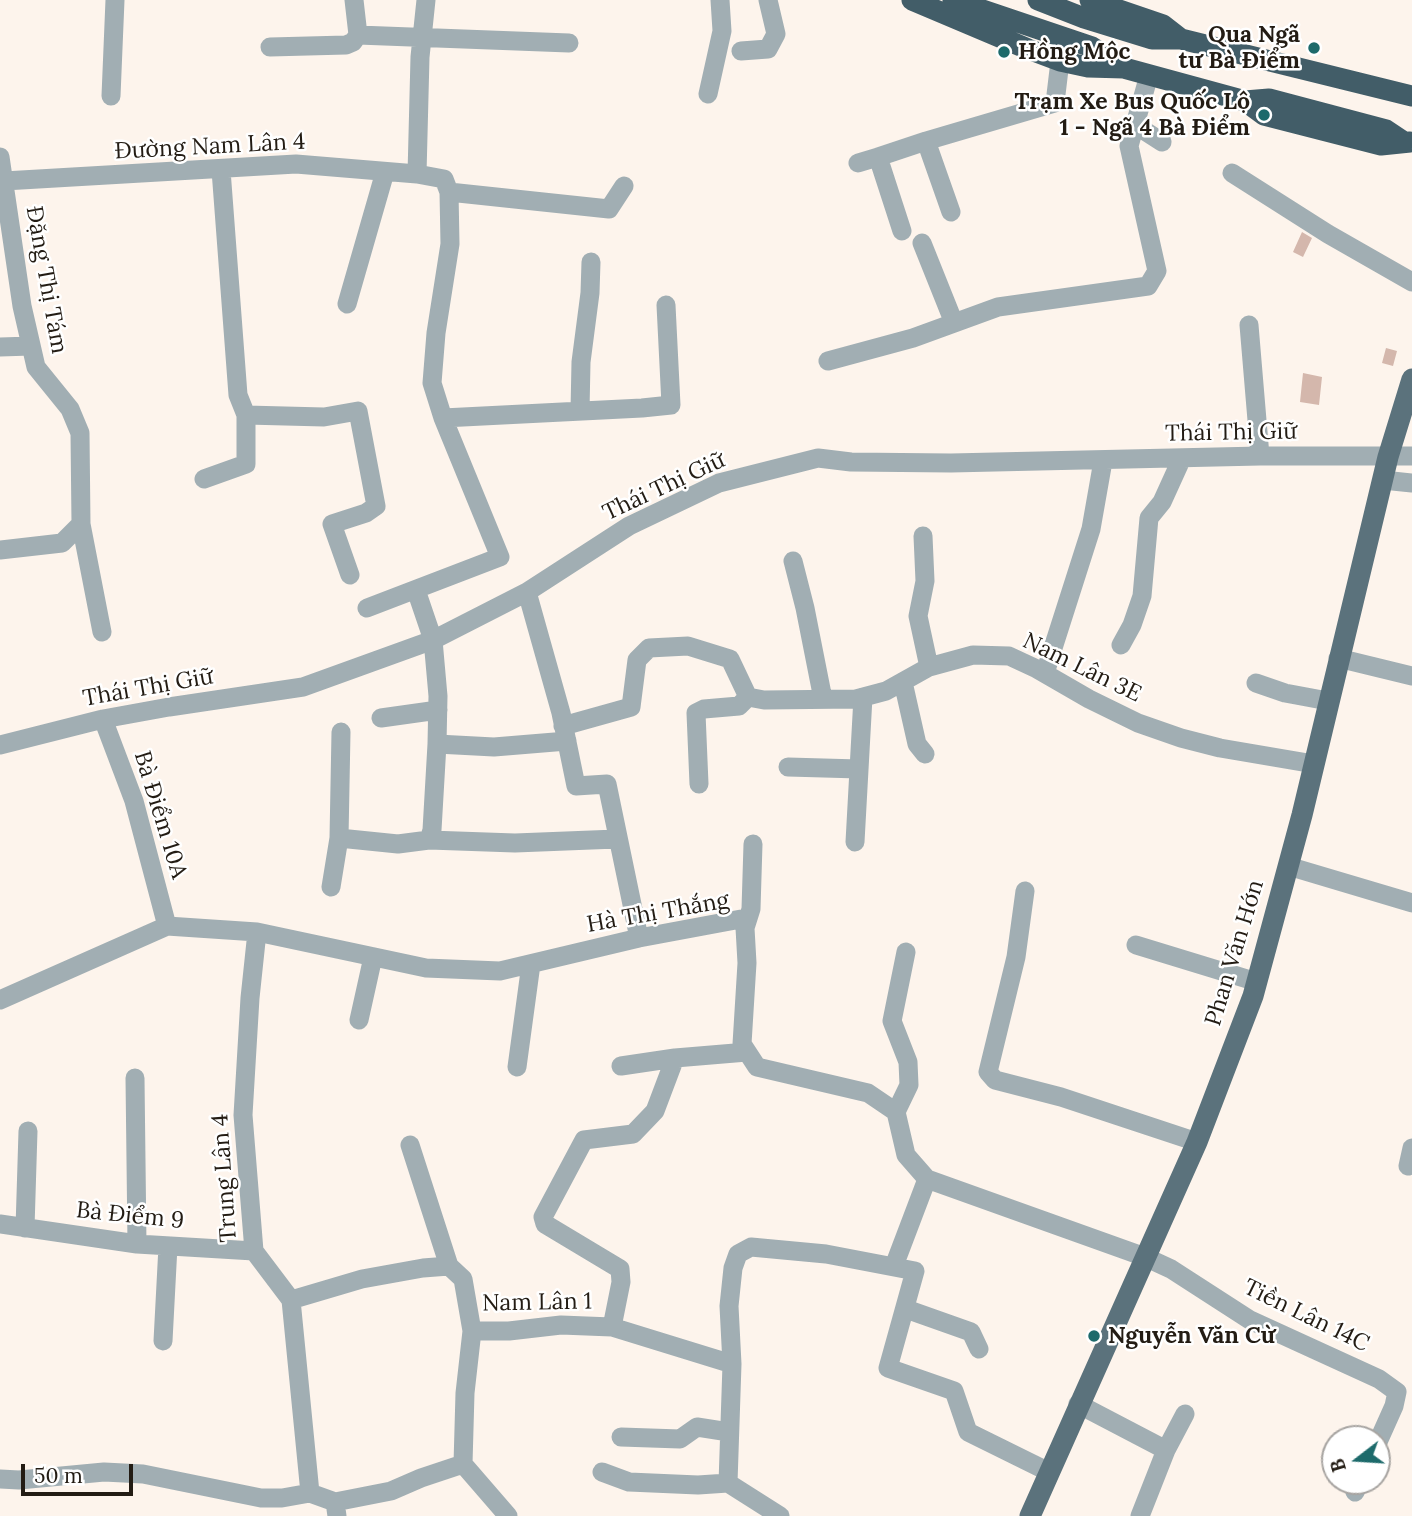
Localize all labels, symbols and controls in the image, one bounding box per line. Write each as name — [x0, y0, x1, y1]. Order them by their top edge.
place label: Qua Ngã tư Bà Điểm — [1179, 21, 1300, 75]
place label: Hồng Mộc — [1018, 38, 1130, 66]
marker: Qua Ngã tư Bà Điểm — [1306, 40, 1322, 56]
marker: Hồng Mộc — [996, 44, 1012, 60]
place label: Trạm Xe Bus Quốc Lộ 1 - Ngã 4 Bà Điểm — [1014, 88, 1250, 142]
marker: Trạm Xe Bus Quốc Lộ 1 - Ngã 4 Bà Điểm — [1256, 107, 1272, 123]
street label: Đường Nam Lân 4 — [114, 128, 306, 166]
street label: Đặng Thị Tám — [19, 204, 73, 356]
street label: Thái Thị Giữ — [1165, 418, 1297, 448]
street label: Thái Thị Giữ — [599, 447, 729, 527]
street label: Nam Lân 3E — [1018, 627, 1146, 709]
street label: Thái Thị Giữ — [81, 663, 215, 713]
street label: Bà Điểm 10A — [128, 748, 192, 882]
street label: Phan Văn Hớn — [1200, 877, 1270, 1029]
street label: Hà Thị Thắng — [585, 887, 731, 939]
street label: Trung Lân 4 — [207, 1113, 243, 1243]
street label: Bà Điểm 9 — [75, 1197, 185, 1235]
street label: Tiền Lân 14C — [1239, 1274, 1373, 1358]
street label: Nam Lân 1 — [482, 1288, 592, 1318]
place label: Nguyễn Văn Cừ — [1108, 1322, 1275, 1350]
marker: Nguyễn Văn Cừ — [1086, 1328, 1102, 1344]
north arrow — [1321, 1425, 1391, 1495]
scale bar — [24, 1450, 136, 1494]
text: B — [1325, 1456, 1351, 1475]
text: 50 m — [34, 1462, 83, 1489]

